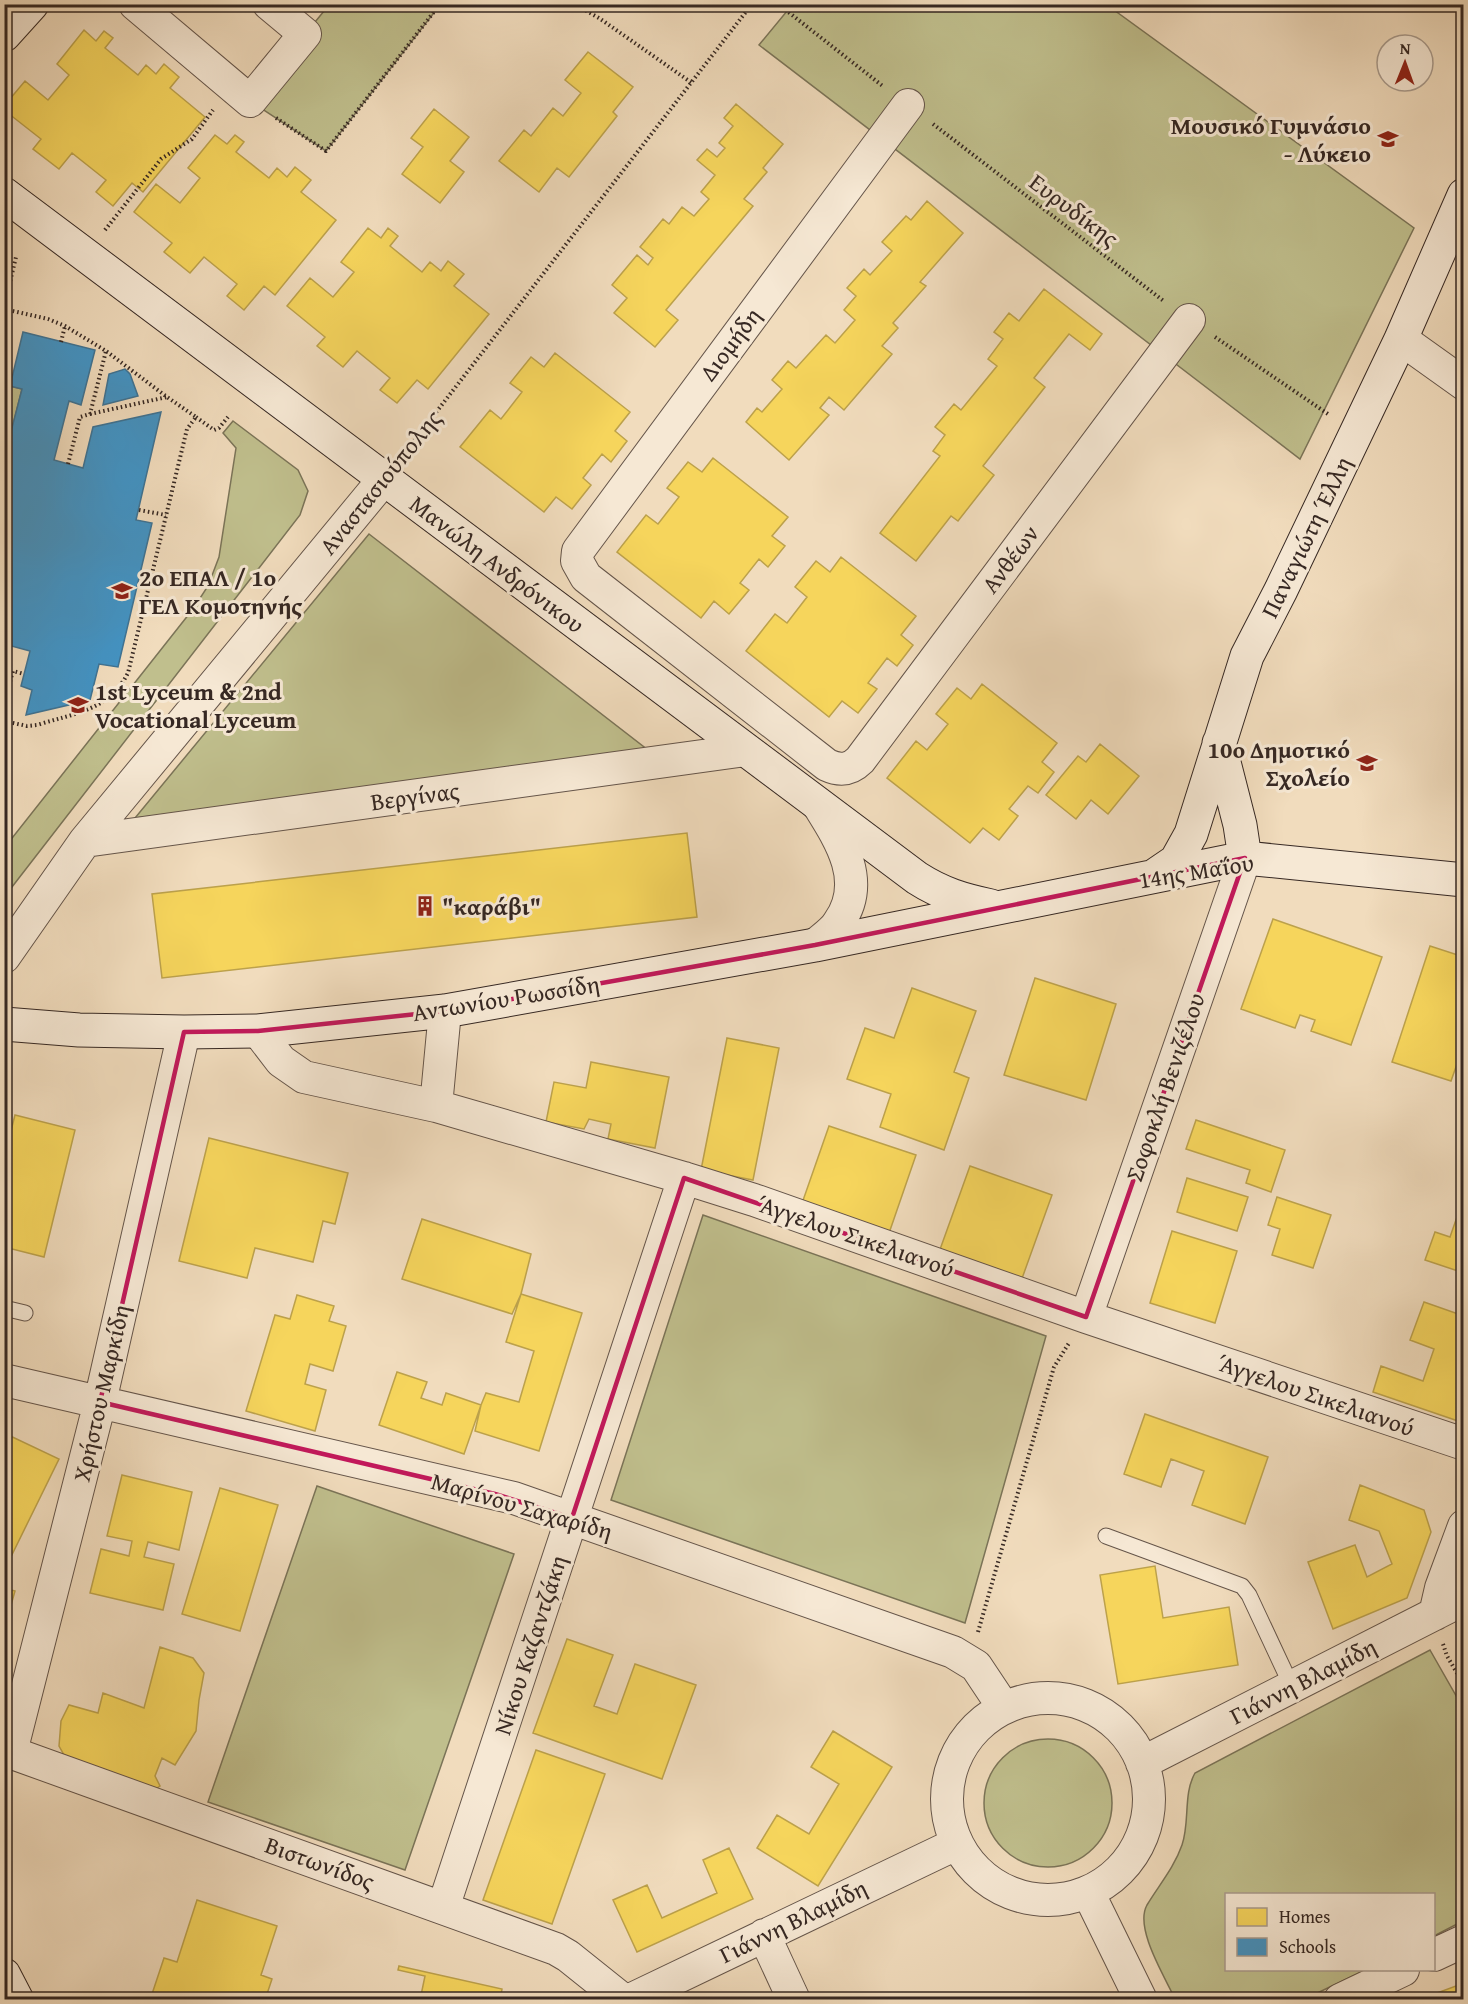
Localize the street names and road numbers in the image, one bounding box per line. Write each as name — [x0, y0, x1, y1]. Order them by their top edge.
street label: Ευρυδίκης — [1022, 165, 1126, 255]
street label: Διομήδη — [691, 300, 769, 388]
street label: Αναστασιούπολης — [310, 402, 450, 562]
street label: Παναγιώτη Έλλη — [1252, 450, 1360, 624]
street label: Μανώλη Ανδρόνικου — [402, 487, 592, 641]
street label: Ανθέων — [973, 518, 1047, 600]
street label: Βεργίνας — [368, 772, 462, 820]
street label: 14ης Μαΐου — [1136, 845, 1256, 897]
street label: Αντωνίου Ρωσσίδη — [410, 966, 602, 1030]
street label: Σοφοκλή Βενιζέλου — [1116, 988, 1214, 1186]
street label: Άγγελου Σικελιανού — [753, 1186, 959, 1286]
street label: Χρήστου Μαρκίδη — [64, 1301, 138, 1485]
street label: Άγγελου Σικελιανού — [1213, 1345, 1419, 1445]
street label: Μαρίνου Σαχαρίδη — [427, 1463, 617, 1549]
street label: Νίκου Καζαντζάκη — [484, 1551, 576, 1739]
street label: Γιάννη Βλαμίδη — [1224, 1629, 1382, 1733]
street label: Βιστωνίδος — [260, 1827, 380, 1899]
street label: Γιάννη Βλαμίδη — [713, 1870, 873, 1972]

